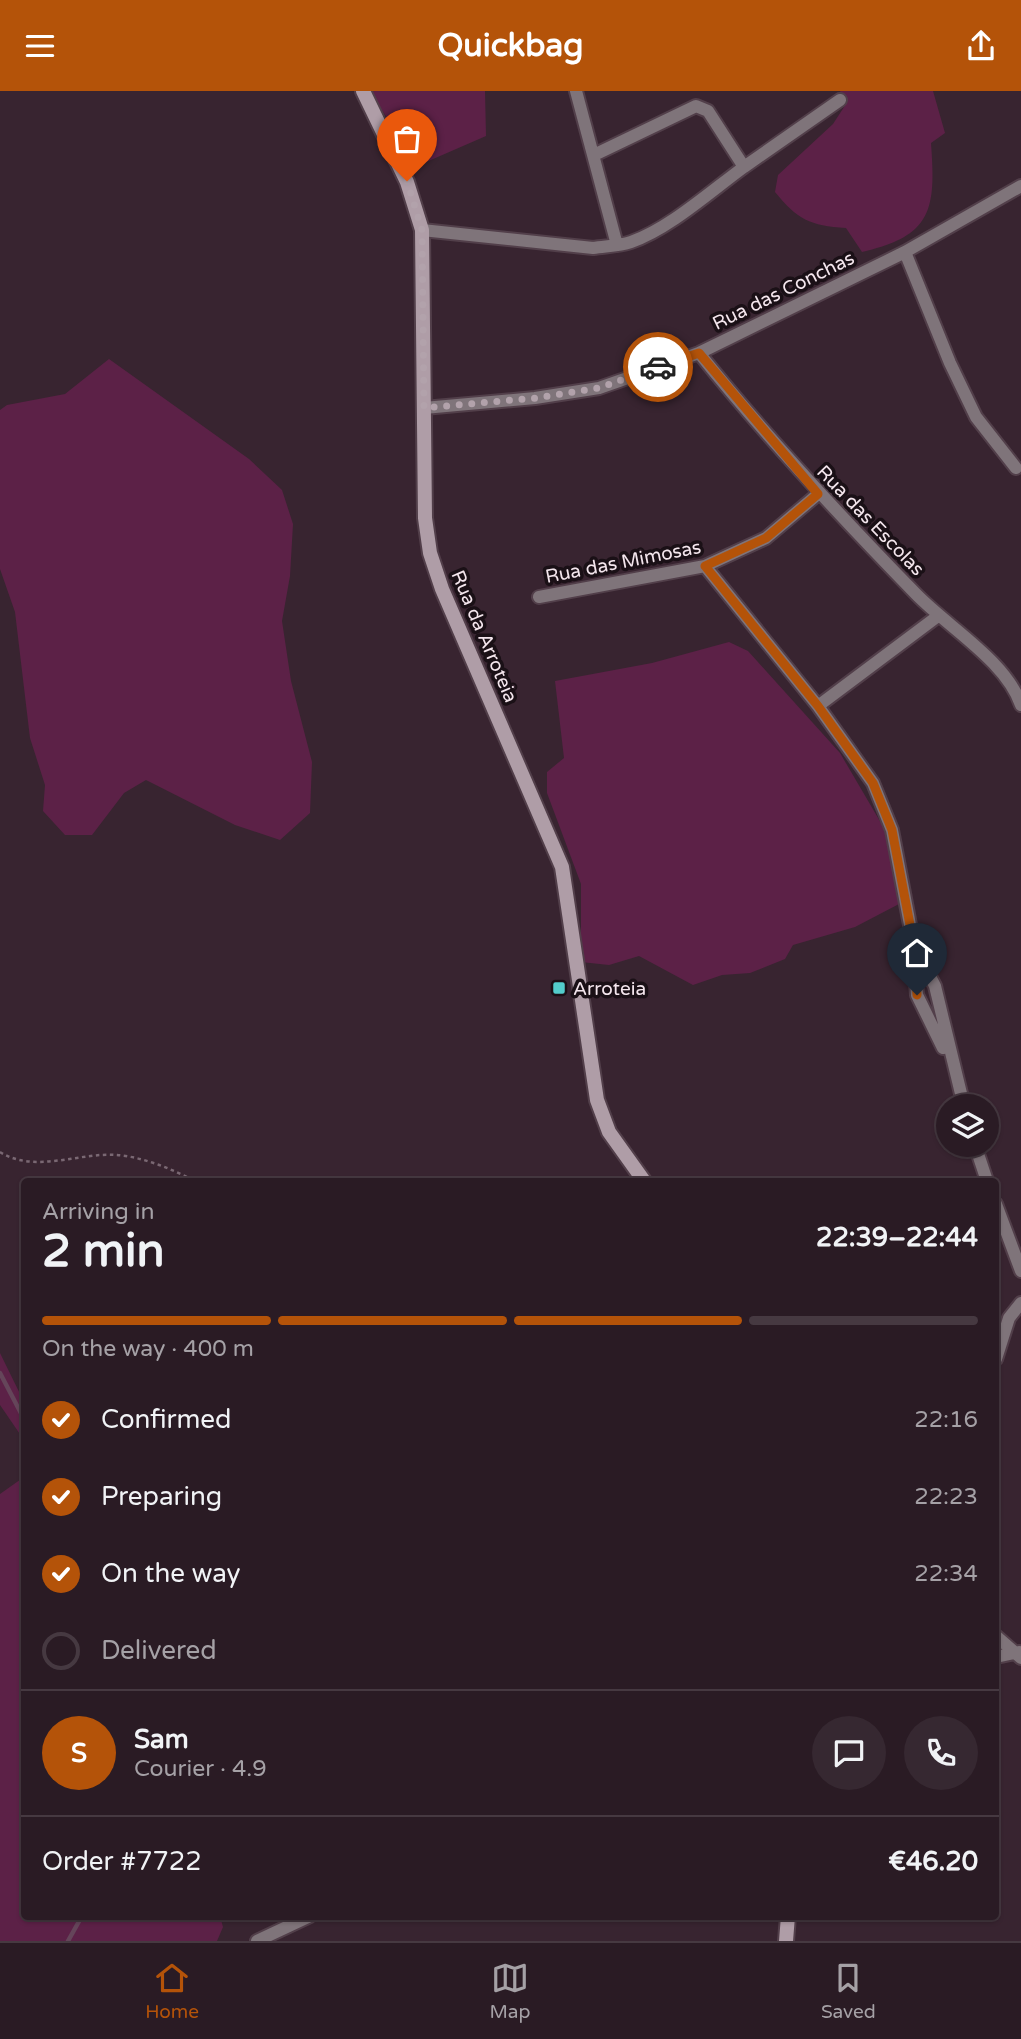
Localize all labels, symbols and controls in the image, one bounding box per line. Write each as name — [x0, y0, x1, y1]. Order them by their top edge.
icon: menu — [21, 27, 59, 65]
text: Quickbag — [437, 27, 584, 65]
icon: share — [962, 27, 1000, 65]
pin — [377, 109, 437, 181]
icon: bag — [388, 120, 426, 158]
street label: Rua das Conchas — [709, 247, 858, 335]
courier — [623, 332, 693, 402]
icon: car — [639, 348, 677, 386]
street label: Rua das Escolas — [812, 461, 928, 580]
street label: Rua das Mimosas — [543, 536, 703, 588]
street label: Rua da Arroteia — [446, 567, 522, 706]
pin — [887, 923, 947, 995]
icon: home — [898, 934, 936, 972]
place label: Arroteia — [573, 978, 646, 1000]
marker: Arroteia — [551, 980, 567, 996]
map controls — [936, 1094, 999, 1157]
button: layers — [936, 1094, 999, 1157]
text: Arriving in — [42, 1198, 155, 1226]
text: 22:39–22:44 — [816, 1222, 978, 1253]
text: 2 min — [42, 1224, 165, 1279]
text: On the way · 400 m — [42, 1335, 254, 1363]
icon: check — [42, 1401, 80, 1439]
text: Confirmed — [101, 1404, 231, 1435]
text: 22:16 — [914, 1406, 978, 1434]
icon: check — [42, 1478, 80, 1516]
text: Preparing — [101, 1481, 222, 1512]
text: 22:23 — [914, 1483, 978, 1511]
icon: check — [42, 1555, 80, 1593]
text: On the way — [101, 1558, 241, 1589]
text: 22:34 — [914, 1560, 978, 1588]
text: Delivered — [101, 1635, 217, 1666]
button: chat — [812, 1716, 886, 1790]
button: phone — [904, 1716, 978, 1790]
text: Sam — [134, 1724, 189, 1755]
text: S — [71, 1738, 87, 1769]
text: Courier · 4.9 — [134, 1755, 267, 1783]
text: Order #7722 — [42, 1846, 202, 1877]
text: €46.20 — [888, 1846, 978, 1877]
tab: Home — [145, 1959, 199, 2023]
tab: Map — [489, 1959, 530, 2023]
tab: Saved — [821, 1959, 876, 2023]

